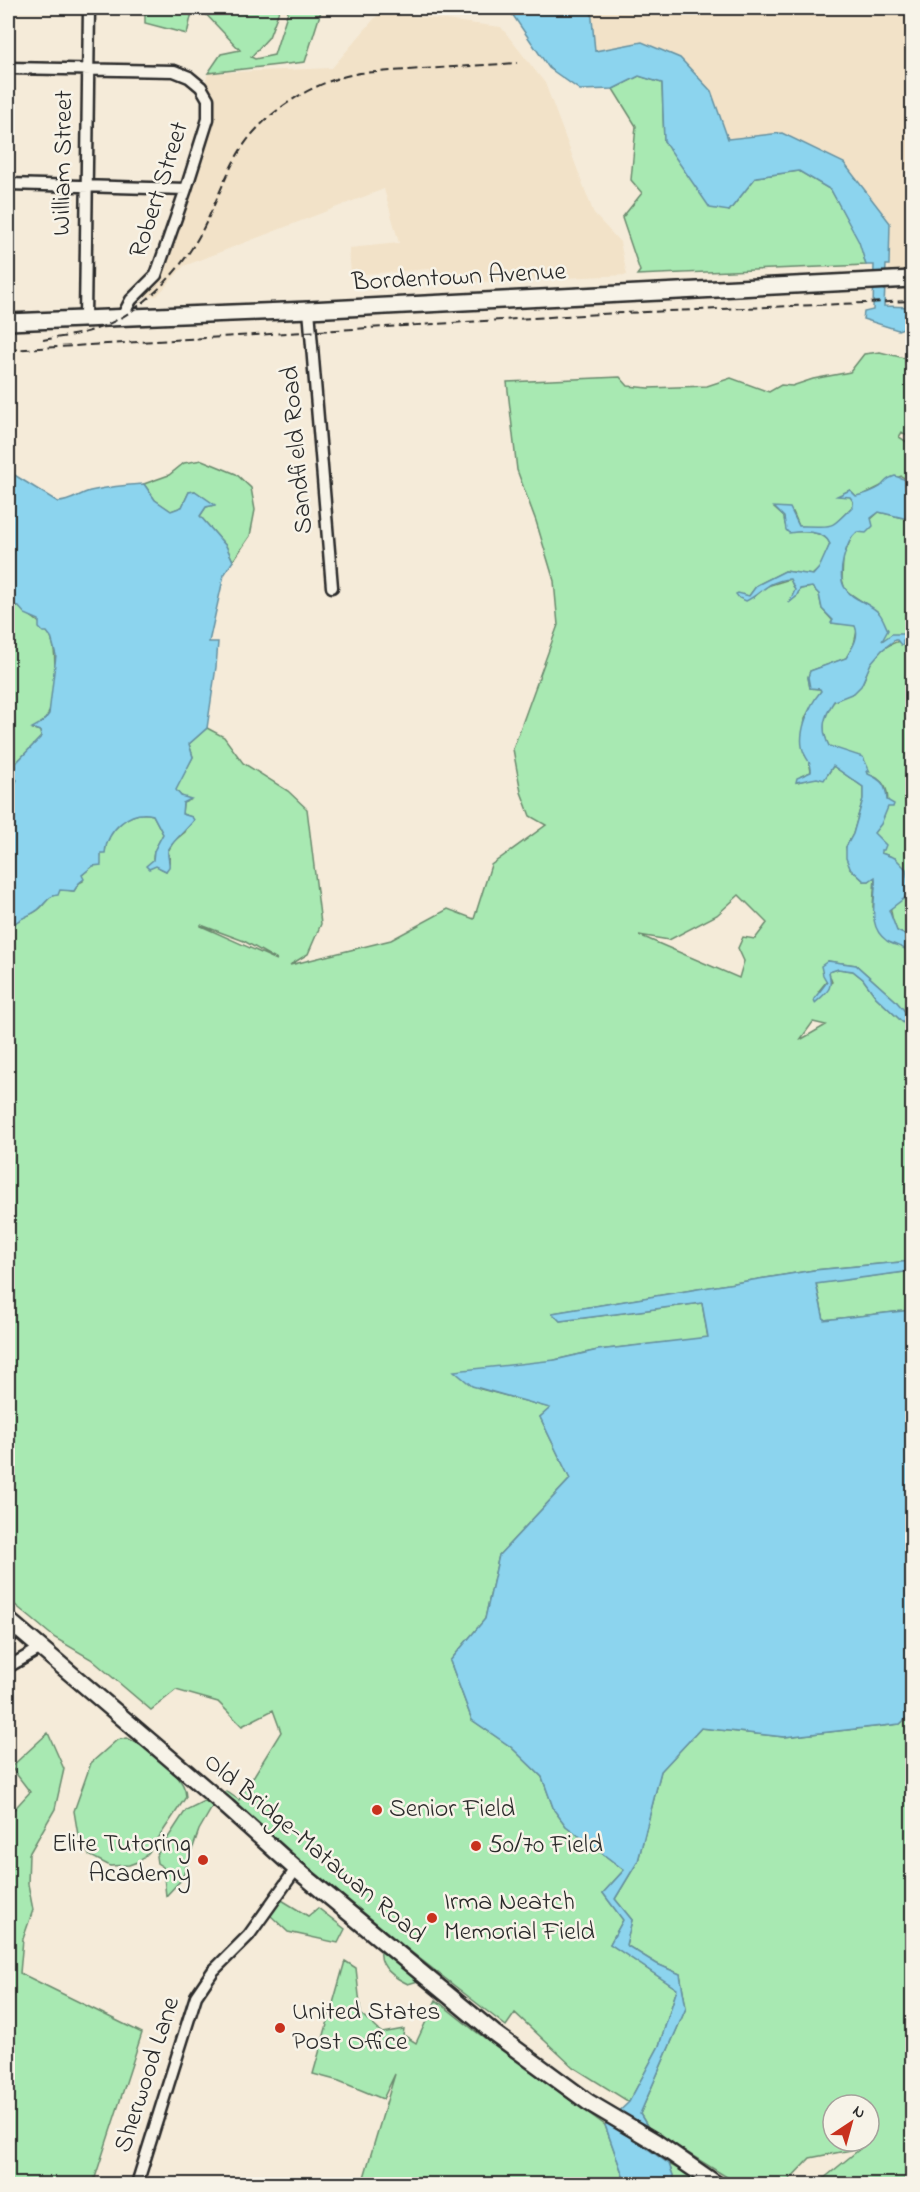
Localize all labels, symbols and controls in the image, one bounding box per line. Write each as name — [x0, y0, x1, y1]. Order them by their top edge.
street label: William Street — [44, 90, 84, 236]
street label: Robert Street — [120, 117, 200, 263]
street label: Bordentown Avenue — [350, 253, 567, 303]
street label: Sandfield Road — [272, 364, 324, 536]
street label: Old Bridge-Matawan Road — [195, 1744, 434, 1954]
place label: Senior Field — [389, 1791, 515, 1829]
marker: Senior Field — [370, 1803, 384, 1817]
place label: Elite Tutoring Academy — [52, 1826, 191, 1894]
place label: 50/70 Field — [488, 1827, 603, 1865]
marker: 50/70 Field — [469, 1839, 483, 1853]
marker: Elite Tutoring Academy — [196, 1853, 210, 1867]
place label: Irma Neatch Memorial Field — [444, 1884, 595, 1952]
marker: Irma Neatch Memorial Field — [425, 1911, 439, 1925]
street label: Sherwood Lane — [105, 1992, 191, 2158]
place label: United States Post Office — [292, 1994, 441, 2062]
marker: United States Post Office — [273, 2021, 287, 2035]
north arrow — [821, 2093, 881, 2153]
text: N — [847, 2100, 870, 2125]

